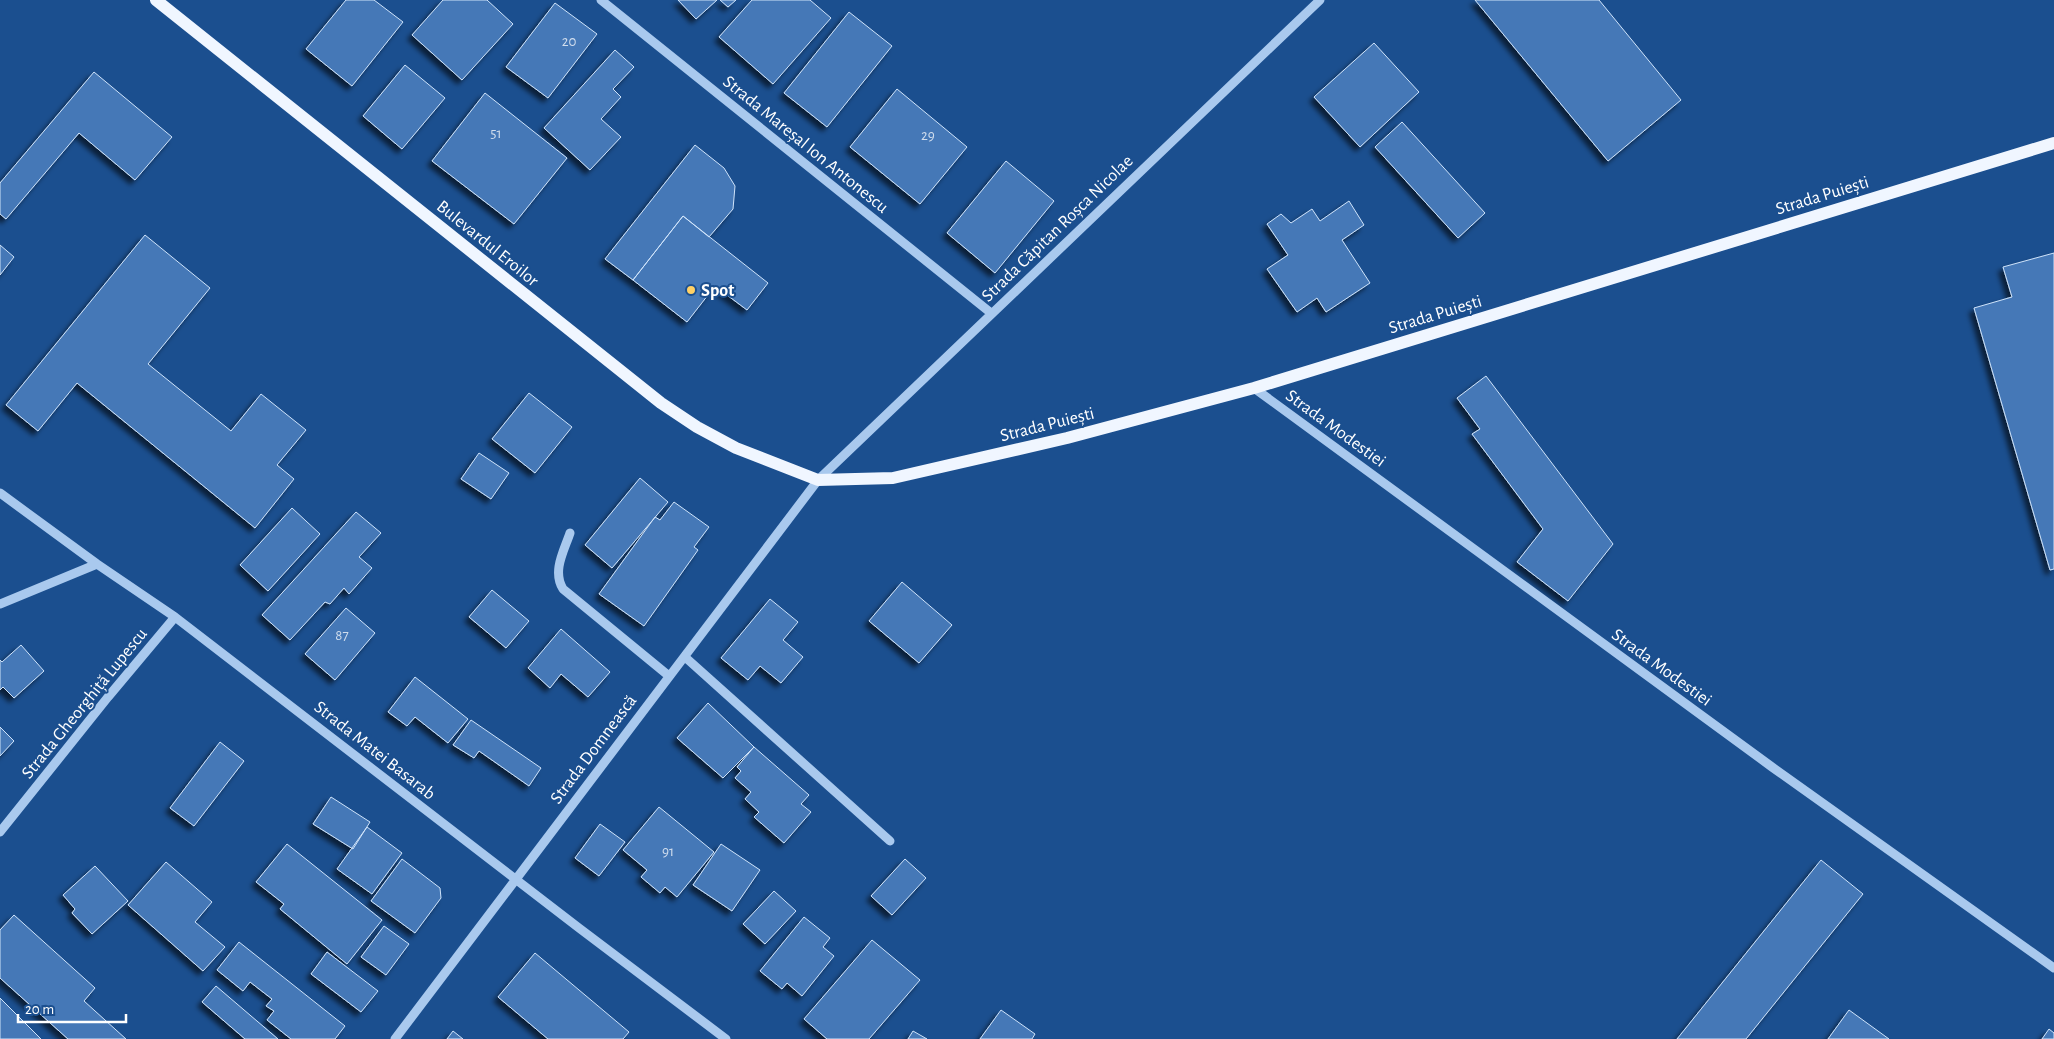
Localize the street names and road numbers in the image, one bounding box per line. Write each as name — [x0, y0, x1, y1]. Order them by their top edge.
street label: Strada Mareșal Ion Antonescu — [719, 73, 891, 218]
street label: Strada Căpitan Roșca Nicolae — [979, 152, 1137, 306]
street label: Strada Puiești — [1774, 173, 1871, 220]
street label: Bulevardul Eroilor — [433, 197, 542, 290]
street label: Strada Puiești — [1387, 292, 1484, 339]
street label: Strada Modestiei — [1282, 387, 1389, 471]
street label: Strada Puiești — [998, 405, 1096, 446]
street label: Strada Gheorghiță Lupescu — [19, 625, 152, 783]
street label: Strada Modestiei — [1608, 626, 1715, 710]
street label: Strada Domnească — [547, 692, 640, 807]
street label: Strada Matei Basarab — [310, 698, 438, 804]

